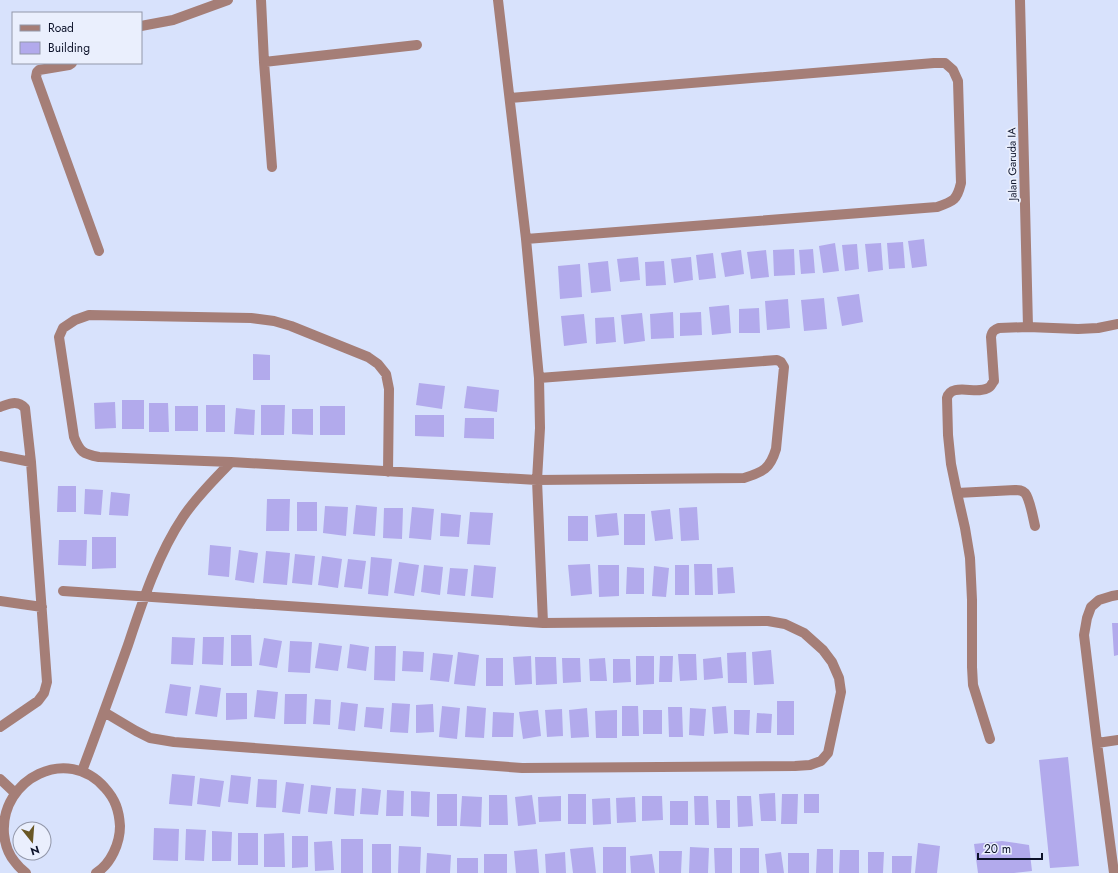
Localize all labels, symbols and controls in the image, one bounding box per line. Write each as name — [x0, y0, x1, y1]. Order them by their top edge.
legend — [12, 12, 142, 64]
text: Road — [48, 19, 74, 37]
text: Building — [48, 39, 90, 57]
street label: Jalan Garuda IA — [1003, 127, 1021, 203]
north arrow — [12, 821, 52, 861]
scale bar — [978, 835, 1042, 861]
text: 20 m — [984, 840, 1011, 858]
text: N — [28, 842, 41, 859]

